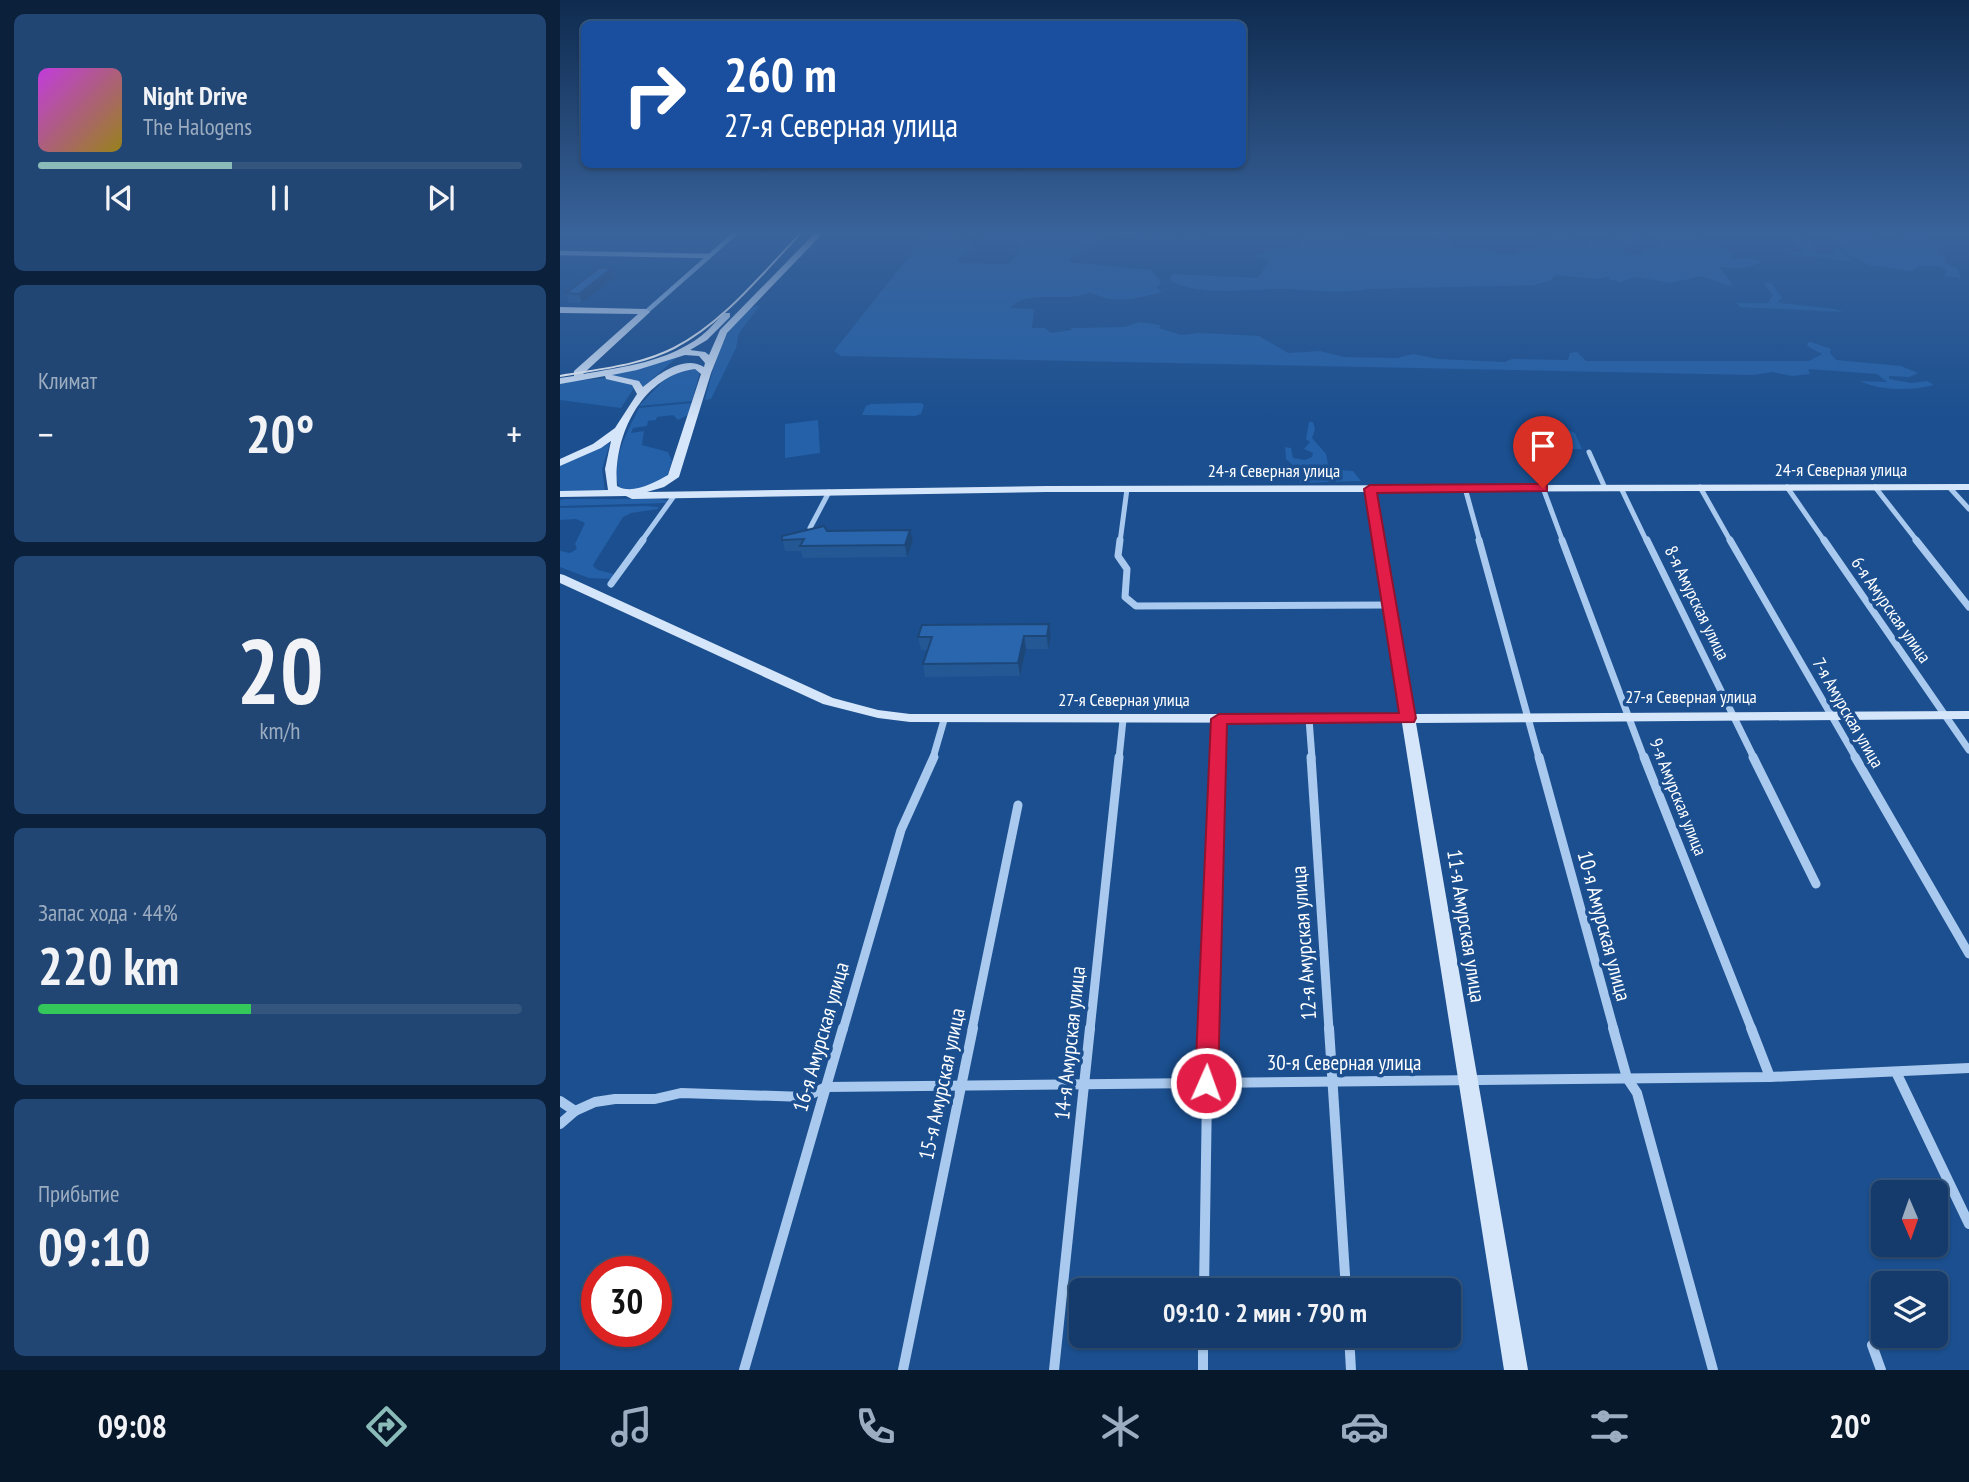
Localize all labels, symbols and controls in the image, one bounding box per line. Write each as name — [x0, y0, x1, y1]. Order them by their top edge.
text: 260 m — [724, 42, 837, 106]
icon: right — [609, 49, 700, 140]
text: Night Drive — [143, 79, 248, 112]
text: 27-я Северная улица — [724, 104, 958, 146]
text: The Halogens — [143, 112, 252, 141]
icon: previous — [100, 179, 138, 217]
icon: pause — [261, 179, 299, 217]
icon: next — [422, 179, 460, 217]
text: Климат — [38, 366, 97, 395]
text: 20° — [246, 400, 314, 467]
text: − — [38, 409, 54, 458]
text: + — [506, 409, 522, 458]
pin — [1513, 416, 1573, 488]
icon: arrive — [1524, 427, 1562, 465]
street label: 24-я Северная улица — [1775, 458, 1907, 481]
street label: 24-я Северная улица — [1208, 459, 1340, 482]
street label: 8-я Амурская улица — [1660, 542, 1735, 664]
street label: 6-я Амурская улица — [1846, 552, 1936, 667]
text: 20 — [237, 611, 324, 729]
street label: 7-я Амурская улица — [1808, 654, 1889, 772]
street label: 27-я Северная улица — [1625, 685, 1757, 708]
street label: 27-я Северная улица — [1058, 688, 1190, 711]
text: km/h — [260, 716, 300, 745]
street label: 9-я Амурская улица — [1645, 735, 1712, 859]
street label: 11-я Амурская улица — [1441, 848, 1492, 1004]
street label: 10-я Амурская улица — [1571, 848, 1638, 1004]
street label: 12-я Амурская улица — [1285, 865, 1322, 1021]
text: Запас хода · 44% — [38, 898, 178, 927]
text: 220 km — [38, 932, 179, 999]
street label: 16-я Амурская улица — [786, 959, 855, 1115]
street label: 14-я Амурская улица — [1048, 965, 1091, 1121]
street label: 15-я Амурская улица — [912, 1006, 971, 1162]
position arrow — [1169, 1046, 1243, 1120]
street label: 30-я Северная улица — [1267, 1049, 1421, 1076]
text: Прибытие — [38, 1179, 119, 1208]
north arrow — [1871, 1180, 1948, 1256]
map controls — [1871, 1180, 1948, 1348]
text: 09:10 — [38, 1213, 150, 1280]
speed limit sign: 30 — [581, 1256, 672, 1347]
button: layers — [1871, 1271, 1948, 1348]
text: 09:10 · 2 мин · 790 m — [1163, 1296, 1367, 1329]
icon: directions — [362, 1402, 411, 1451]
icon: music — [607, 1402, 656, 1451]
icon: phone — [851, 1402, 900, 1451]
icon: climate — [1096, 1402, 1145, 1451]
icon: car — [1340, 1402, 1389, 1451]
icon: filters — [1585, 1402, 1634, 1451]
text: 09:08 — [98, 1405, 167, 1447]
text: 20° — [1829, 1405, 1871, 1447]

